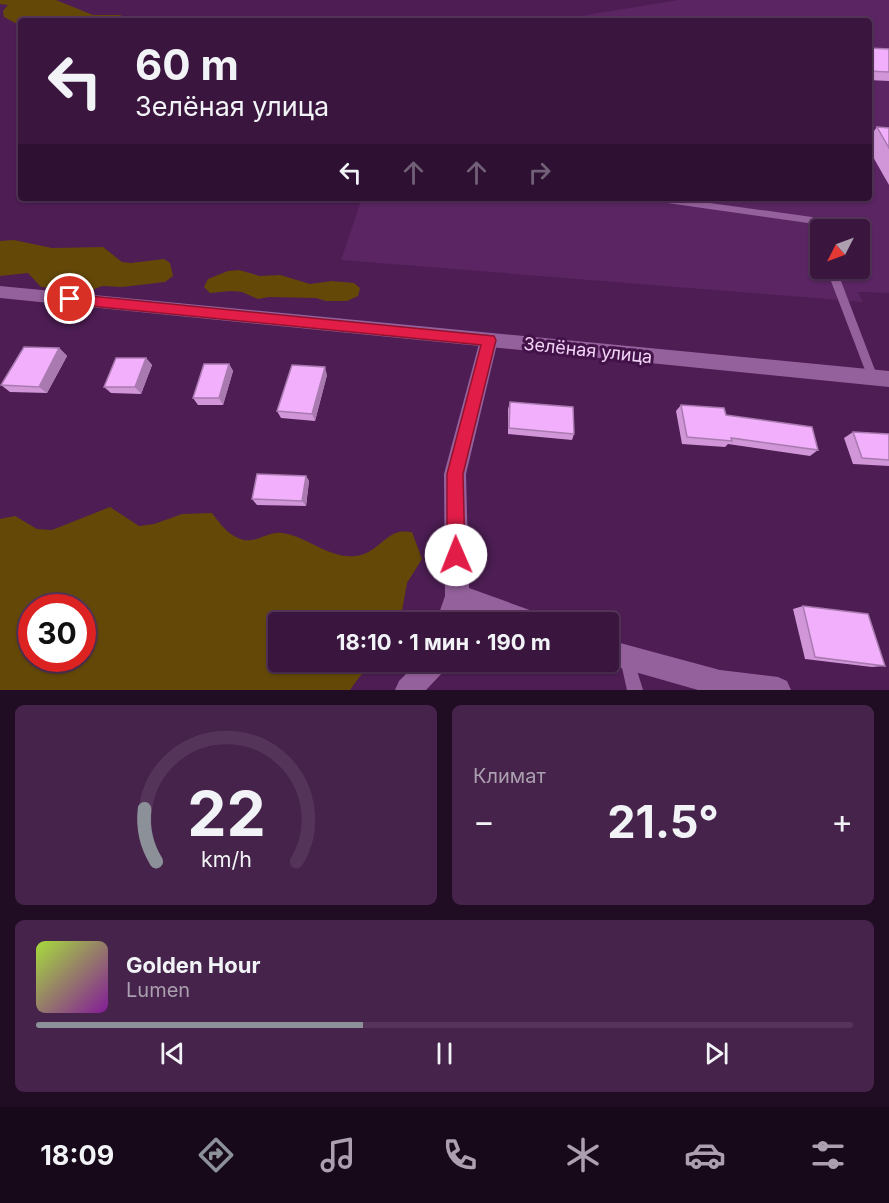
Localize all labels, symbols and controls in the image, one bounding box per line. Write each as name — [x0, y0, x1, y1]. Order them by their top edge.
text: 60 m — [135, 39, 239, 90]
icon: left — [36, 42, 114, 120]
text: Зелёная улица — [135, 90, 329, 123]
icon: left — [334, 156, 367, 189]
icon: ahead — [397, 156, 430, 189]
icon: ahead — [460, 156, 493, 189]
icon: right — [523, 156, 556, 189]
north arrow — [810, 219, 870, 279]
map controls — [810, 219, 870, 279]
pin — [44, 273, 95, 324]
icon: arrive — [53, 282, 86, 315]
street label: Зелёная улица — [523, 333, 653, 367]
position arrow — [424, 523, 488, 587]
speed limit sign: 30 — [18, 594, 96, 672]
text: 18:10 · 1 мин · 190 m — [336, 629, 551, 655]
text: Климат — [473, 764, 546, 788]
text: 22 — [187, 776, 265, 851]
text: 21.5° — [607, 794, 719, 849]
text: − — [473, 801, 495, 841]
text: + — [831, 801, 853, 841]
text: km/h — [201, 846, 251, 872]
text: Golden Hour — [126, 952, 260, 978]
text: Lumen — [126, 978, 190, 1002]
icon: previous — [156, 1037, 189, 1070]
icon: pause — [428, 1037, 461, 1070]
icon: next — [700, 1037, 733, 1070]
icon: directions — [195, 1134, 237, 1176]
icon: music — [317, 1134, 359, 1176]
icon: phone — [439, 1134, 481, 1176]
icon: climate — [562, 1134, 604, 1176]
icon: car — [684, 1134, 726, 1176]
icon: filters — [807, 1134, 849, 1176]
text: 18:09 — [40, 1139, 114, 1172]

